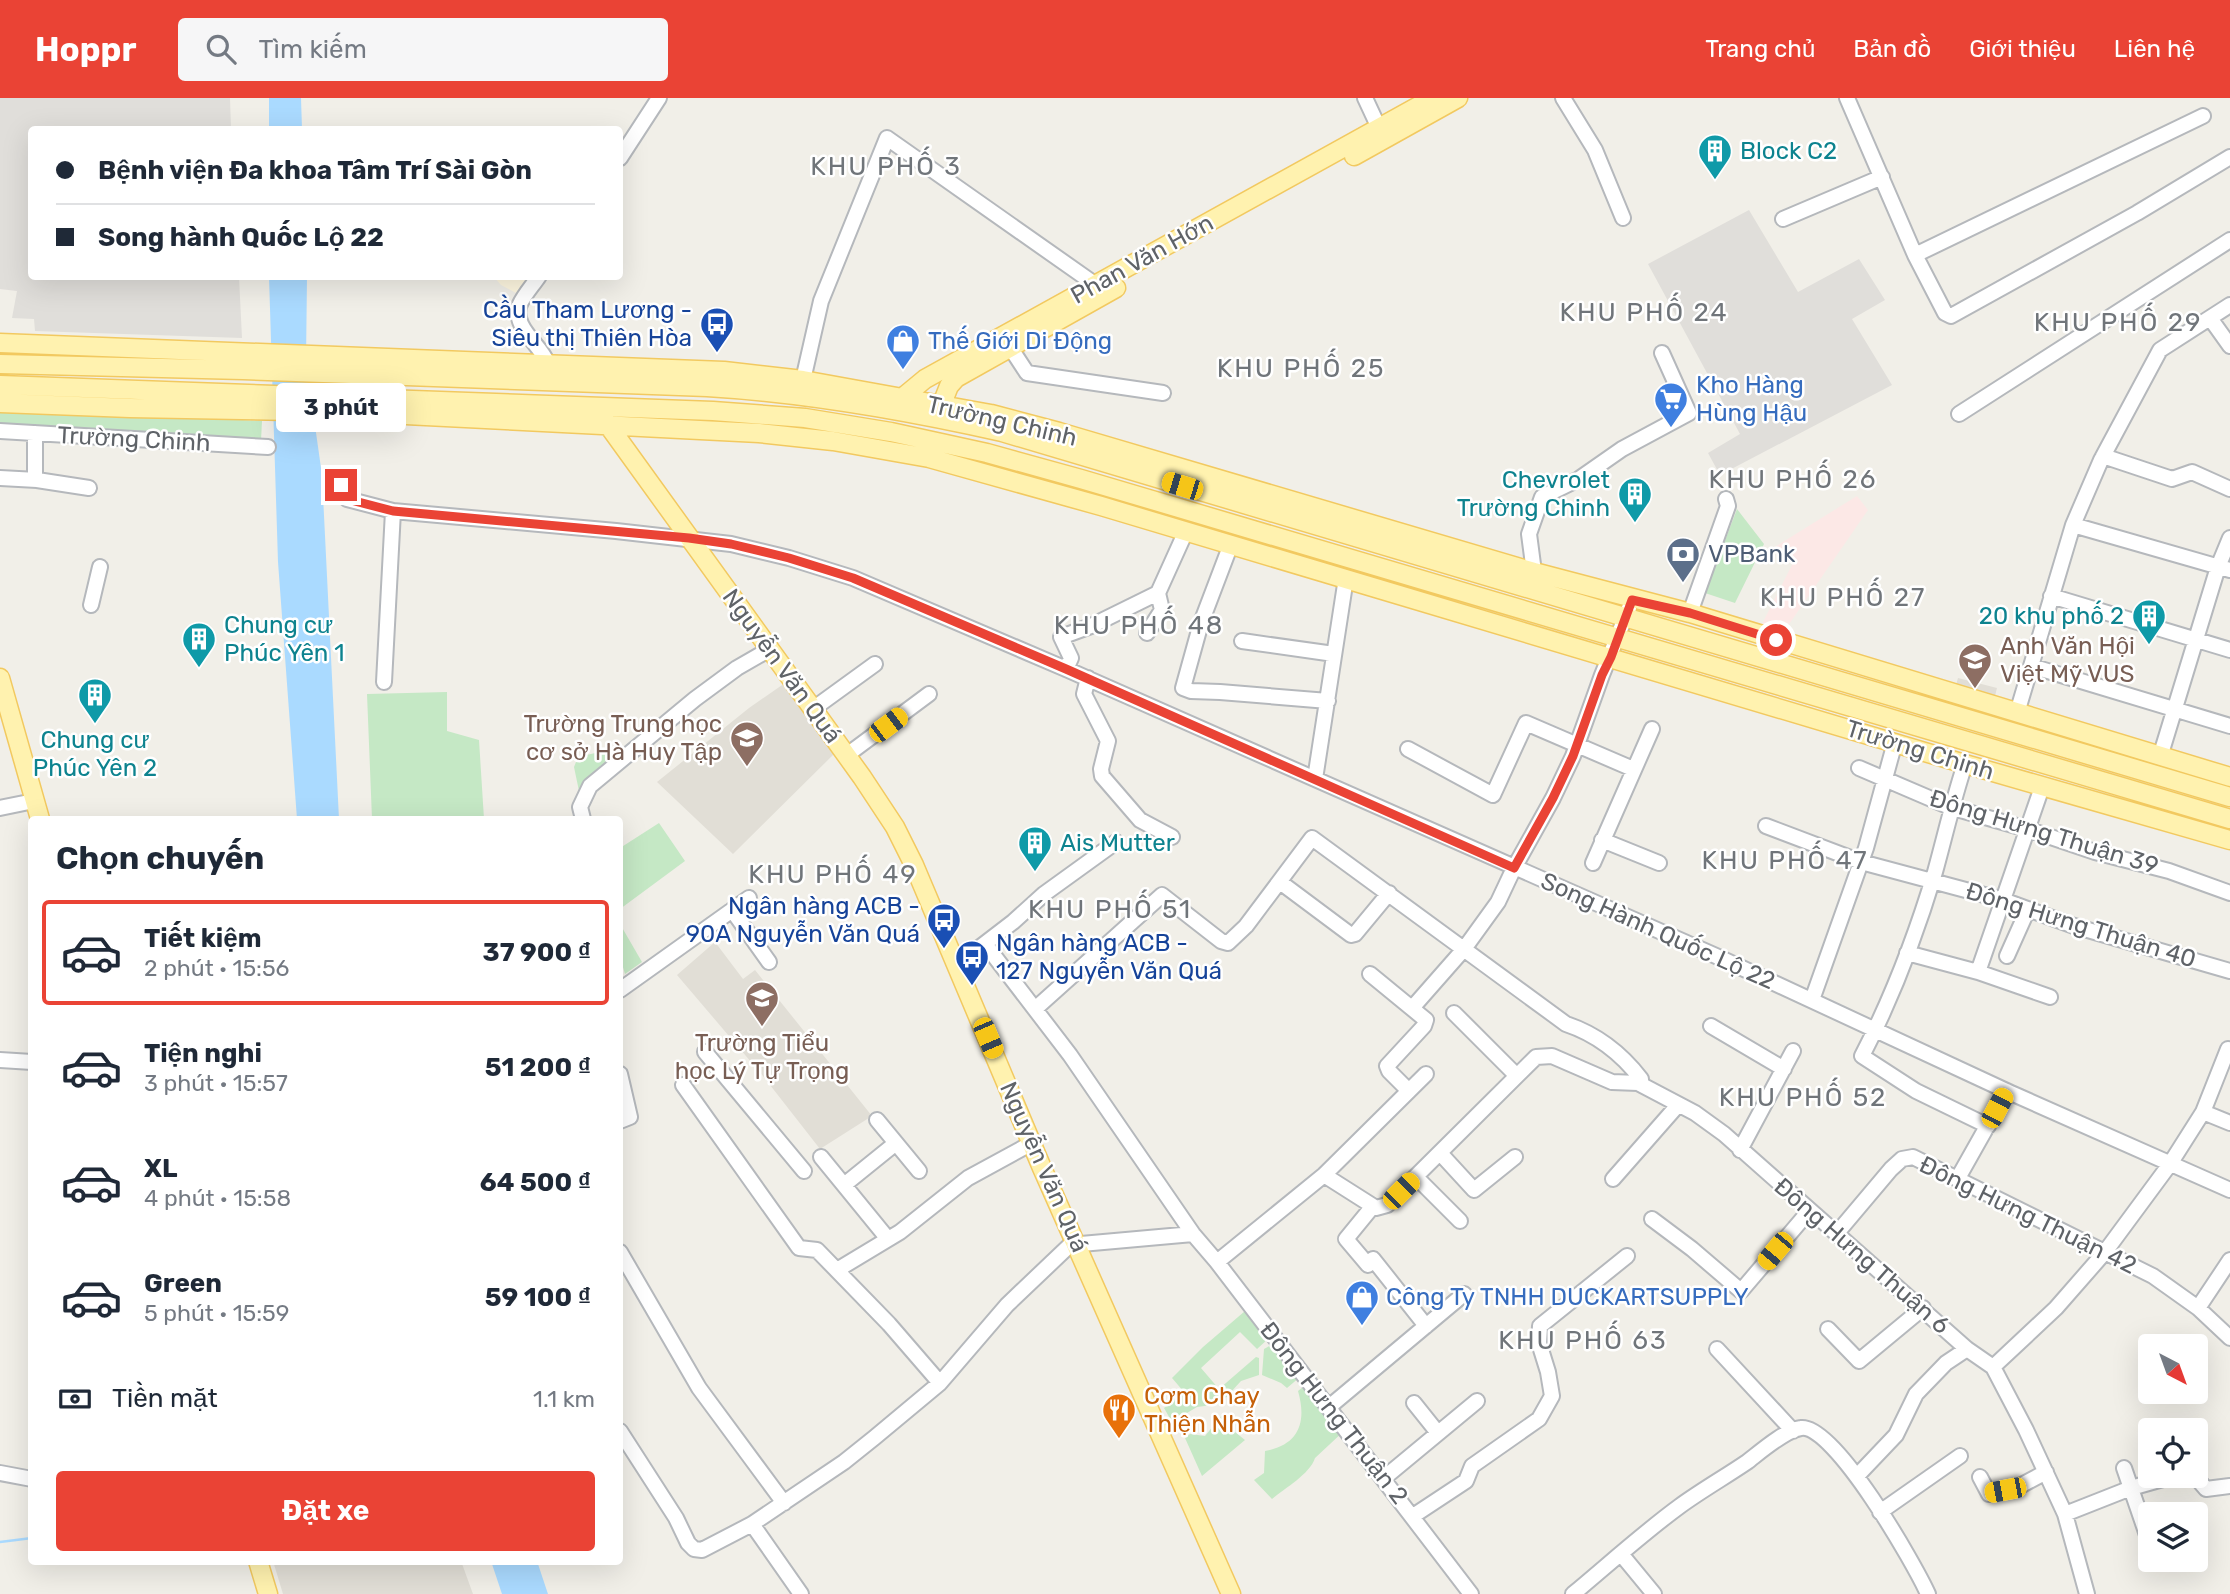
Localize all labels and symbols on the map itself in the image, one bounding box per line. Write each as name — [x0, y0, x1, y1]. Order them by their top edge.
building icon: Block C2 — [1696, 132, 1734, 181]
place label: Block C2 — [1740, 137, 1837, 165]
district label: KHU PHỐ 3 — [810, 146, 962, 182]
street label: Phan Văn Hớn — [1066, 208, 1218, 310]
district label: KHU PHỐ 24 — [1559, 292, 1729, 328]
place label: Cầu Tham Lương - Siêu thị Thiên Hòa — [483, 294, 692, 352]
district label: KHU PHỐ 29 — [2034, 302, 2202, 338]
bus stop icon: Cầu Tham Lương - Siêu thị Thiên Hòa — [698, 305, 736, 354]
shop icon: Thế Giới Di Động — [884, 322, 922, 371]
place label: Thế Giới Di Động — [928, 325, 1112, 355]
district label: KHU PHỐ 25 — [1217, 348, 1385, 384]
place label: Kho Hàng Hùng Hậu — [1696, 371, 1807, 427]
supermarket icon: Kho Hàng Hùng Hậu — [1652, 380, 1690, 429]
callout: 3 phút — [276, 384, 406, 432]
street label: Trường Chinh — [924, 390, 1080, 452]
street label: Trường Chinh — [57, 421, 211, 457]
district label: KHU PHỐ 26 — [1709, 459, 1877, 495]
place label: Chevrolet Trường Chinh — [1457, 466, 1610, 522]
route end — [325, 469, 357, 501]
car — [1159, 470, 1206, 502]
building icon: Chevrolet Trường Chinh — [1616, 475, 1654, 524]
bank icon: VPBank — [1664, 535, 1702, 584]
place label: VPBank — [1708, 540, 1796, 568]
district label: KHU PHỐ 27 — [1760, 577, 1926, 613]
street label: Nguyễn Văn Quá — [717, 583, 847, 748]
building icon: 20 khu phố 2 — [2130, 597, 2168, 646]
place label: 20 khu phố 2 — [1979, 600, 2124, 630]
district label: KHU PHỐ 48 — [1054, 605, 1224, 641]
place label: Chung cư Phúc Yên 1 — [224, 611, 345, 667]
building icon: Chung cư Phúc Yên 1 — [180, 620, 218, 669]
route start — [1760, 624, 1792, 656]
place label: Anh Văn Hội Việt Mỹ VUS — [2000, 632, 2135, 688]
school or university icon: Anh Văn Hội Việt Mỹ VUS — [1956, 641, 1994, 690]
building icon: Chung cư Phúc Yên 2 — [76, 676, 114, 725]
car — [865, 704, 912, 746]
place label: Trường Trung học cơ sở Hà Huy Tập — [524, 710, 722, 766]
street label: Trường Chinh — [1843, 714, 1997, 786]
school or university icon: Trường Trung học cơ sở Hà Huy Tập — [728, 719, 766, 768]
place label: Chung cư Phúc Yên 2 — [33, 726, 157, 782]
street label: Đông Hưng Thuận 39 — [1926, 784, 2162, 880]
building icon: Ais Mutter — [1016, 824, 1054, 873]
place label: Ais Mutter — [1060, 829, 1175, 857]
district label: KHU PHỐ 47 — [1701, 840, 1869, 876]
district label: KHU PHỐ 49 — [748, 854, 918, 890]
street label: Song Hành Quốc Lộ 22 — [1537, 865, 1780, 995]
street label: Đông Hưng Thuận 40 — [1963, 877, 2199, 973]
district label: KHU PHỐ 51 — [1028, 889, 1192, 925]
place label: Ngân hàng ACB - 90A Nguyễn Văn Quá — [686, 892, 920, 948]
bus stop icon: Ngân hàng ACB - 90A Nguyễn Văn Quá — [925, 901, 963, 950]
place label: Ngân hàng ACB - 127 Nguyễn Văn Quá — [996, 929, 1222, 985]
bus stop icon: Ngân hàng ACB - 127 Nguyễn Văn Quá — [953, 938, 991, 987]
school or university icon: Trường Tiểu học Lý Tự Trọng — [743, 979, 781, 1028]
car — [971, 1015, 1006, 1061]
place label: Trường Tiểu học Lý Tự Trọng — [675, 1029, 849, 1085]
street label: Nguyễn Văn Quá — [994, 1077, 1094, 1256]
district label: KHU PHỐ 52 — [1719, 1077, 1887, 1113]
car — [1978, 1085, 2017, 1131]
street label: Đông Hưng Thuận 42 — [1915, 1150, 2141, 1280]
car — [1379, 1169, 1424, 1213]
street label: Đông Hưng Thuận 6 — [1769, 1172, 1955, 1340]
car — [1754, 1228, 1797, 1274]
shop icon: Công Ty TNHH DUCKARTSUPPLY — [1343, 1278, 1381, 1327]
place label: Công Ty TNHH DUCKARTSUPPLY — [1386, 1283, 1749, 1311]
street label: Đông Hưng Thuận 2 — [1254, 1317, 1414, 1509]
district label: KHU PHỐ 63 — [1498, 1320, 1668, 1356]
north arrow — [2138, 1334, 2208, 1404]
place label: Cơm Chay Thiện Nhẫn — [1144, 1382, 1271, 1438]
restaurant icon: Cơm Chay Thiện Nhẫn — [1100, 1391, 1138, 1440]
car — [1983, 1476, 2028, 1504]

